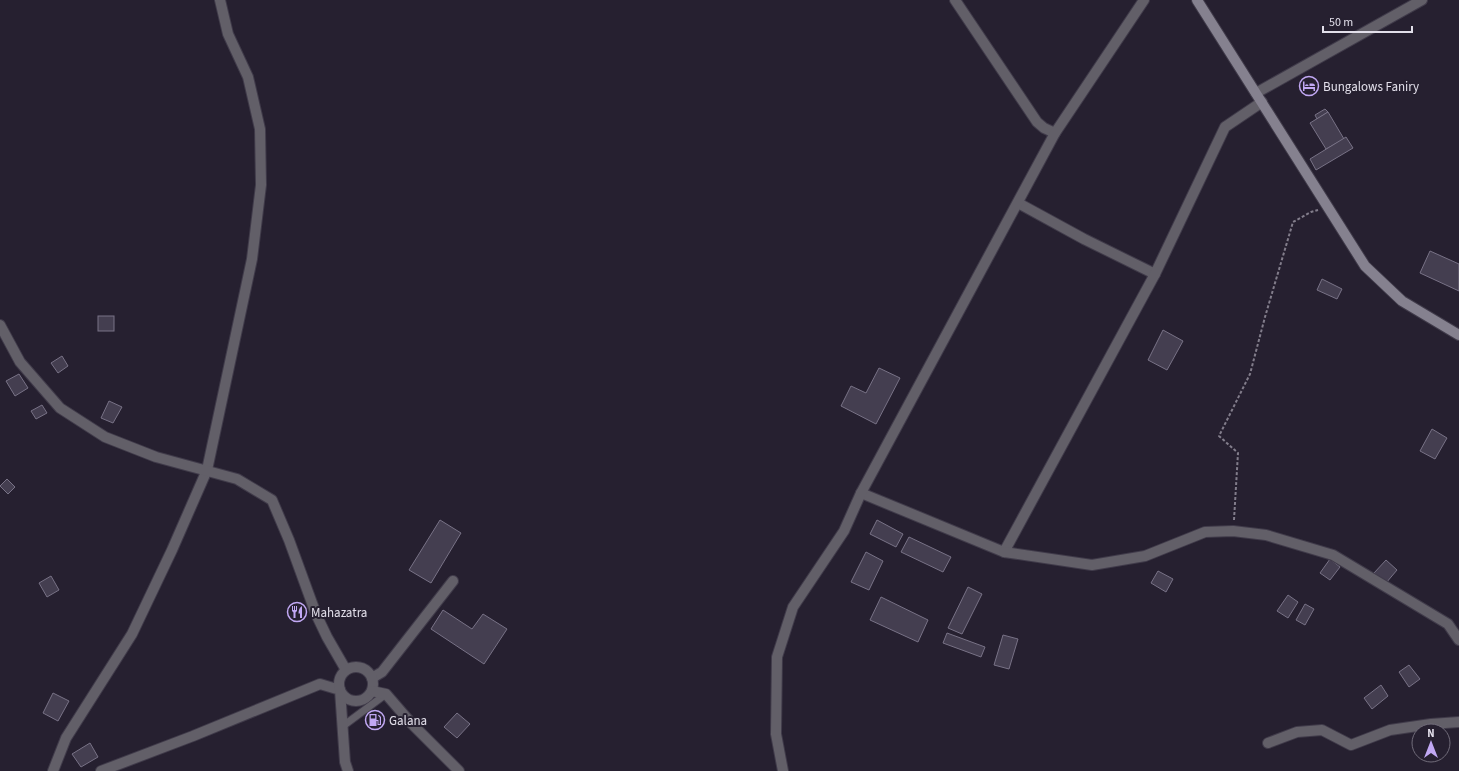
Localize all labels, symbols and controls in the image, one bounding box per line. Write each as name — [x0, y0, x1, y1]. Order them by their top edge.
scale bar — [1323, 8, 1412, 34]
text: 50 m — [1329, 14, 1353, 31]
hotel icon: Bungalows Faniry — [1298, 75, 1320, 97]
place label: Bungalows Faniry — [1323, 78, 1419, 96]
restaurant icon: Mahazatra — [286, 601, 308, 623]
place label: Mahazatra — [311, 604, 367, 622]
fuel station icon: Galana — [364, 709, 386, 731]
place label: Galana — [389, 712, 427, 730]
north arrow — [1411, 723, 1451, 763]
text: N — [1427, 726, 1435, 741]

